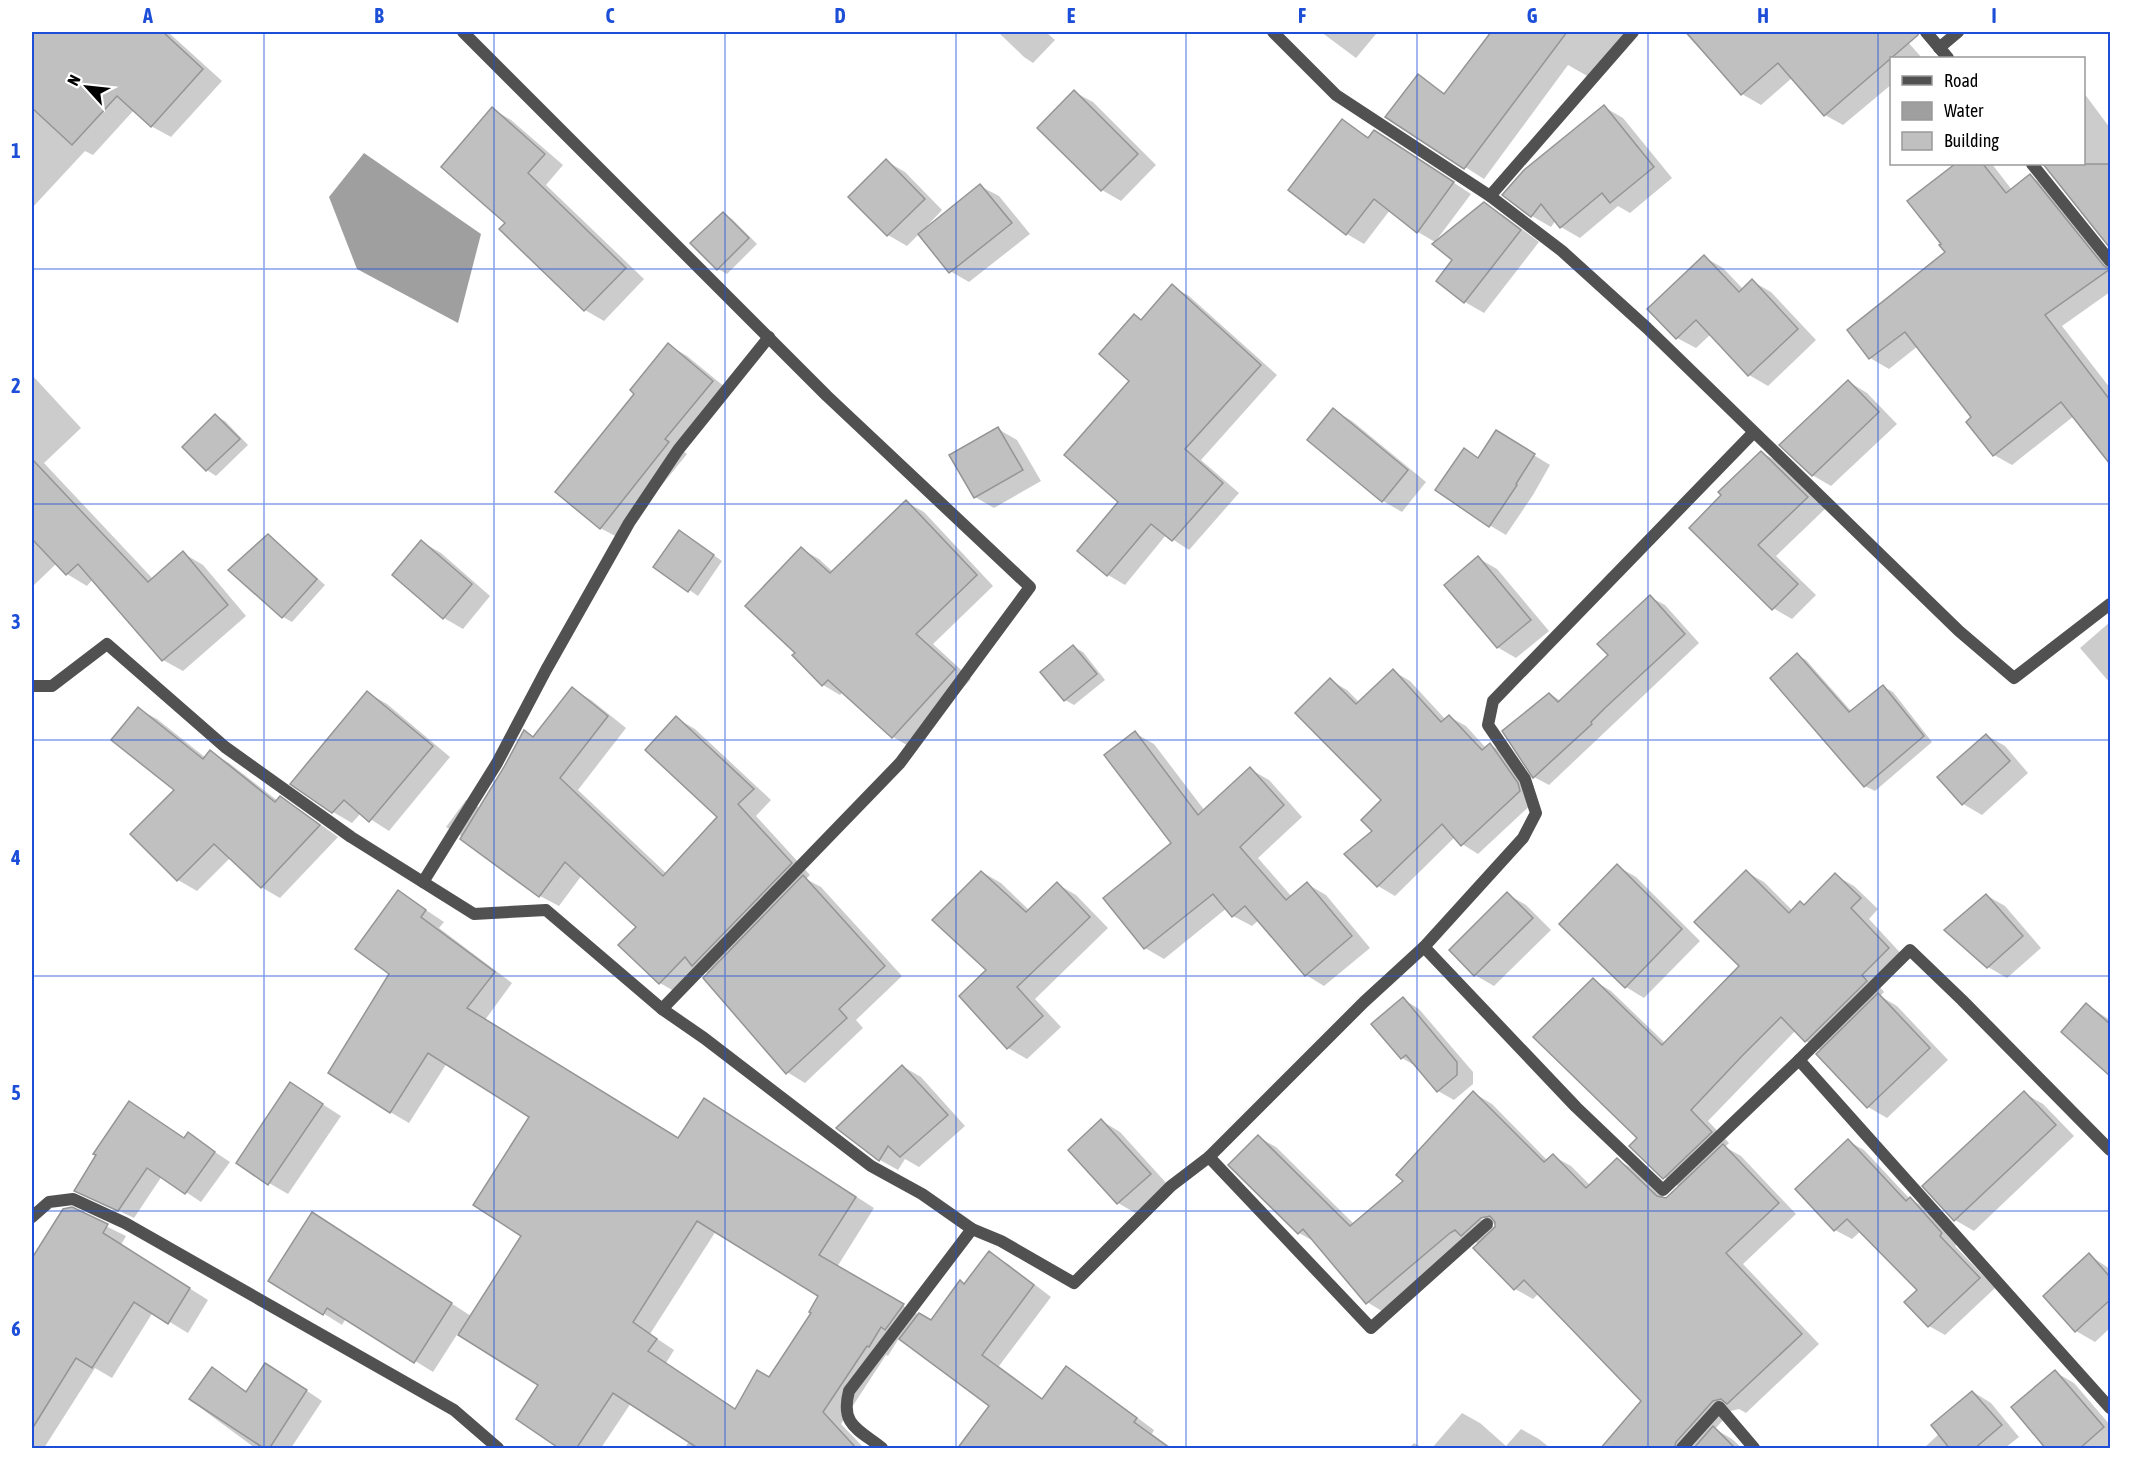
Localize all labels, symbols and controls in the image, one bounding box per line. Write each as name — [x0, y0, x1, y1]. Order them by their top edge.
text: A — [142, 4, 153, 27]
text: B — [374, 4, 384, 27]
text: C — [606, 4, 615, 27]
text: D — [834, 4, 846, 27]
text: E — [1067, 4, 1076, 27]
text: F — [1298, 4, 1306, 27]
text: G — [1527, 4, 1538, 27]
text: H — [1757, 4, 1769, 27]
text: I — [1991, 4, 1997, 27]
north arrow — [57, 57, 117, 117]
legend — [1890, 57, 2085, 165]
text: Road — [1944, 70, 1978, 91]
text: N — [63, 72, 84, 88]
text: Water — [1944, 100, 1984, 121]
text: Building — [1944, 130, 1999, 151]
text: 1 — [11, 139, 21, 162]
text: 2 — [11, 374, 21, 397]
text: 3 — [11, 610, 21, 633]
text: 4 — [10, 846, 21, 869]
text: 5 — [11, 1081, 21, 1104]
text: 6 — [11, 1317, 21, 1340]

